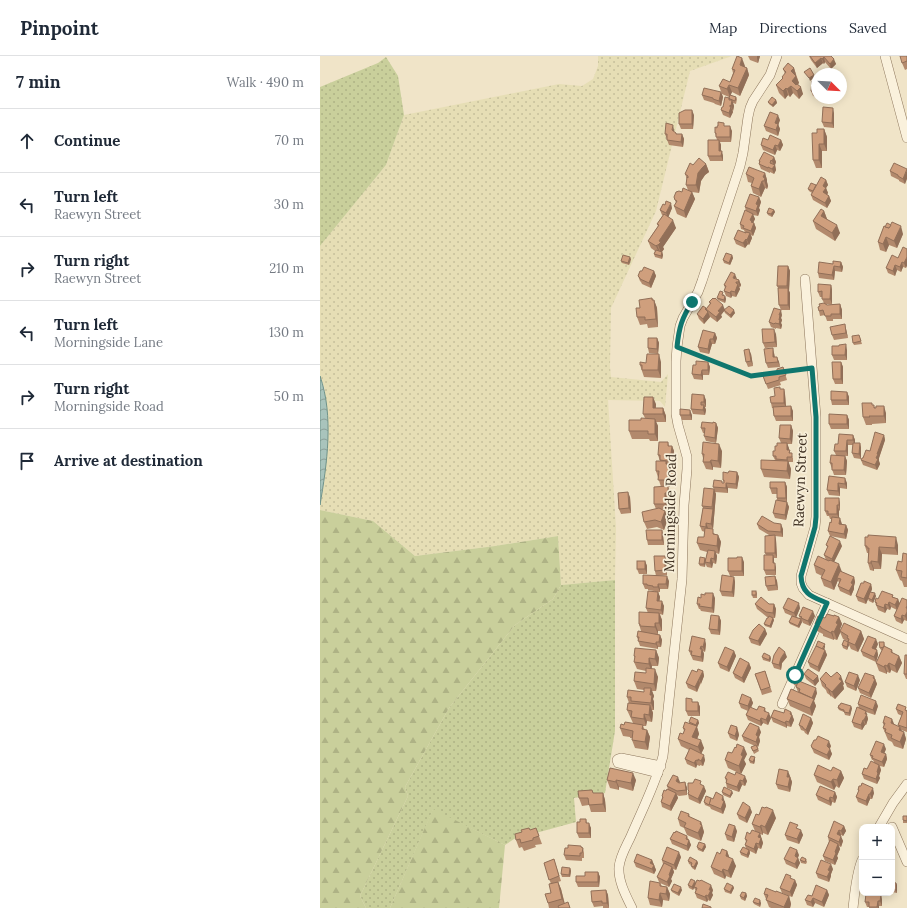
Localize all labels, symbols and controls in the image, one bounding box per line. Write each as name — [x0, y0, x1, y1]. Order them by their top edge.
text: Pinpoint — [20, 16, 99, 40]
text: Map — [709, 19, 737, 37]
text: Directions — [759, 19, 827, 37]
text: Saved — [849, 19, 887, 37]
north arrow — [811, 68, 847, 104]
text: 7 min — [16, 71, 61, 93]
text: Walk · 490 m — [227, 74, 304, 91]
icon: ahead — [16, 130, 38, 152]
text: Continue — [54, 131, 120, 150]
text: 70 m — [275, 132, 304, 149]
text: Turn left — [54, 187, 118, 206]
icon: left — [16, 194, 38, 216]
text: 30 m — [274, 196, 304, 213]
text: Raewyn Street — [54, 206, 141, 223]
text: Turn right — [54, 251, 130, 270]
icon: right — [16, 258, 38, 280]
text: 210 m — [269, 260, 304, 277]
text: Raewyn Street — [54, 270, 141, 287]
route end — [683, 293, 701, 311]
text: Turn left — [54, 315, 118, 334]
icon: left — [16, 322, 38, 344]
text: 130 m — [269, 324, 304, 341]
text: Morningside Lane — [54, 334, 163, 351]
text: Turn right — [54, 379, 130, 398]
icon: right — [16, 386, 38, 408]
text: 50 m — [274, 388, 304, 405]
text: Morningside Road — [54, 398, 164, 415]
street label: Raewyn Street — [789, 432, 811, 527]
icon: arrive — [16, 450, 38, 472]
text: Arrive at destination — [54, 451, 203, 470]
street label: Morningside Road — [660, 454, 680, 572]
route start — [786, 666, 804, 684]
map controls — [859, 824, 895, 896]
button: + — [859, 824, 895, 860]
button: − — [859, 860, 895, 896]

